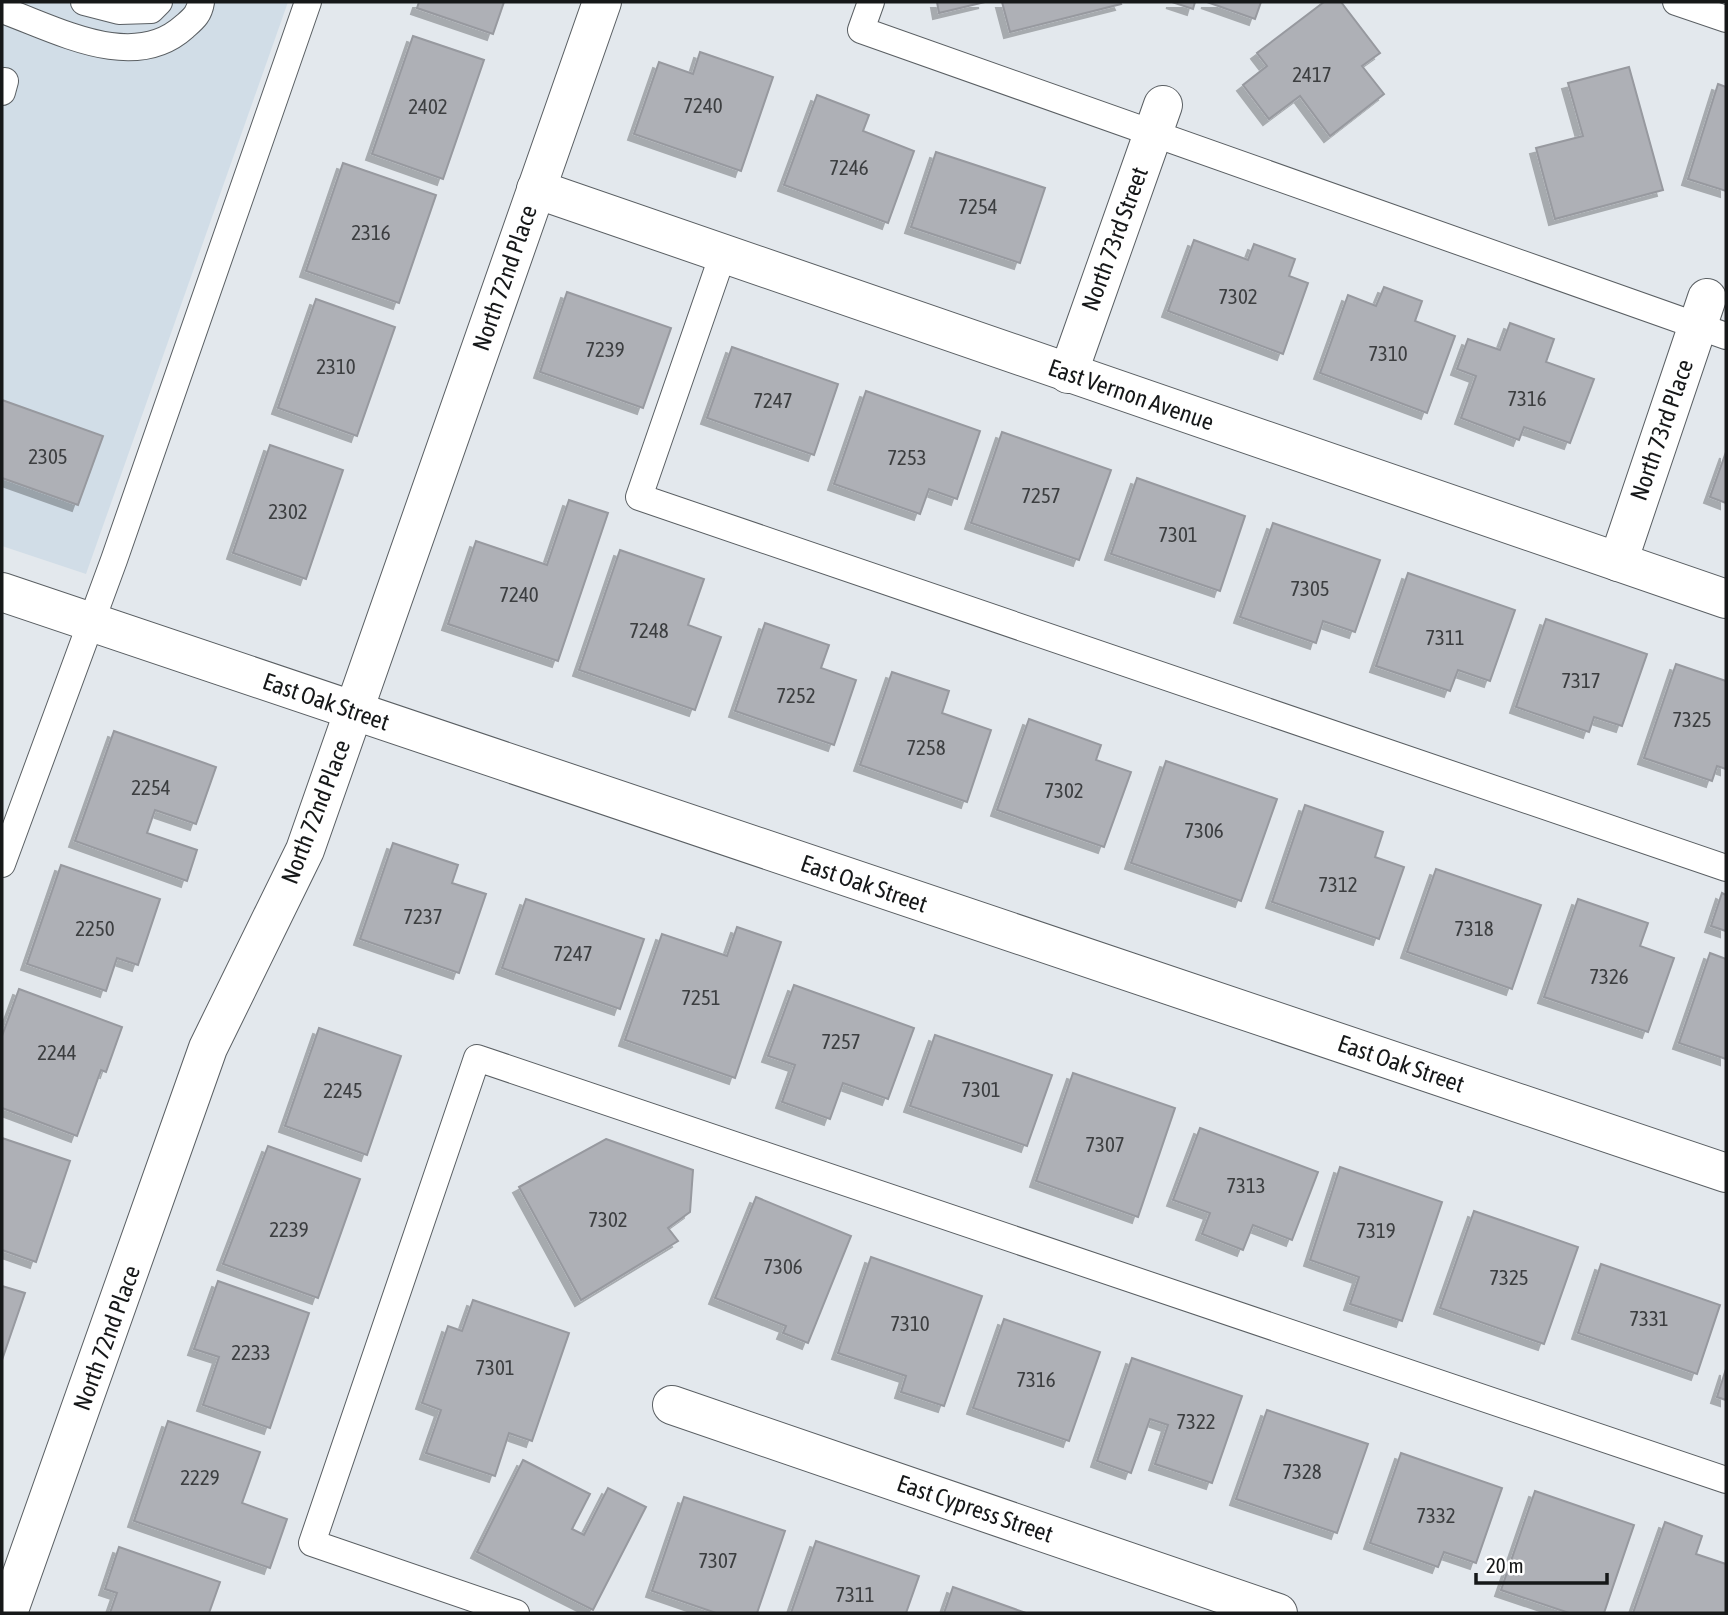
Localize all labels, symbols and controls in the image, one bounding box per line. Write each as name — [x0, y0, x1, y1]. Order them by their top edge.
house number: 2417 — [1292, 62, 1332, 86]
house number: 7240 — [683, 93, 723, 117]
house number: 2402 — [408, 94, 448, 118]
house number: 7246 — [829, 155, 869, 179]
street label: North 73rd Street — [1076, 163, 1153, 314]
house number: 7254 — [958, 194, 998, 218]
street label: North 72nd Place — [467, 202, 542, 354]
house number: 2316 — [351, 220, 391, 244]
house number: 7302 — [1218, 284, 1258, 308]
house number: 7239 — [585, 337, 625, 361]
house number: 7310 — [1368, 341, 1408, 365]
house number: 2310 — [316, 354, 356, 378]
street label: East Vernon Avenue — [1045, 354, 1218, 436]
street label: North 73rd Place — [1625, 356, 1698, 504]
house number: 7316 — [1507, 386, 1547, 410]
house number: 7247 — [753, 388, 793, 412]
house number: 2305 — [28, 444, 68, 468]
house number: 7253 — [887, 445, 927, 469]
house number: 7257 — [1021, 483, 1061, 507]
house number: 2302 — [268, 499, 308, 523]
house number: 7301 — [1158, 522, 1198, 546]
house number: 7305 — [1290, 576, 1330, 600]
house number: 7240 — [499, 582, 539, 606]
house number: 7248 — [629, 618, 669, 642]
house number: 7311 — [1425, 625, 1465, 649]
street label: East Oak Street — [259, 667, 393, 736]
house number: 7317 — [1561, 668, 1601, 692]
house number: 7252 — [776, 683, 816, 707]
house number: 7325 — [1672, 707, 1712, 731]
house number: 7258 — [906, 735, 946, 759]
street label: North 72nd Place — [276, 736, 355, 888]
house number: 2254 — [131, 775, 171, 799]
house number: 7302 — [1044, 778, 1084, 802]
house number: 7306 — [1184, 818, 1224, 842]
street label: East Oak Street — [797, 849, 931, 918]
house number: 7312 — [1318, 872, 1358, 896]
house number: 7237 — [403, 904, 443, 928]
house number: 2250 — [75, 916, 115, 940]
house number: 7318 — [1454, 916, 1494, 940]
house number: 7247 — [553, 941, 593, 965]
house number: 7326 — [1589, 964, 1629, 988]
house number: 7251 — [681, 985, 721, 1009]
house number: 7257 — [821, 1029, 861, 1053]
street label: East Oak Street — [1334, 1029, 1468, 1098]
house number: 2244 — [37, 1040, 77, 1064]
house number: 7301 — [961, 1077, 1001, 1101]
house number: 2245 — [323, 1078, 363, 1102]
house number: 7307 — [1085, 1132, 1125, 1156]
house number: 7313 — [1226, 1173, 1266, 1197]
house number: 7302 — [588, 1207, 628, 1231]
house number: 2239 — [269, 1217, 309, 1241]
house number: 7319 — [1356, 1218, 1396, 1242]
house number: 7306 — [763, 1254, 803, 1278]
street label: North 72nd Place — [68, 1262, 145, 1414]
house number: 7325 — [1489, 1265, 1529, 1289]
house number: 7331 — [1629, 1306, 1669, 1330]
house number: 7310 — [890, 1311, 930, 1335]
house number: 2233 — [231, 1340, 271, 1364]
house number: 7301 — [475, 1355, 515, 1379]
house number: 7316 — [1016, 1367, 1056, 1391]
house number: 7322 — [1176, 1409, 1216, 1433]
house number: 7328 — [1282, 1459, 1322, 1483]
house number: 2229 — [180, 1465, 220, 1489]
street label: East Cypress Street — [894, 1469, 1057, 1548]
house number: 7332 — [1416, 1503, 1456, 1527]
scale bar — [1476, 1542, 1607, 1586]
house number: 7307 — [698, 1548, 738, 1572]
text: 20 m — [1486, 1553, 1524, 1577]
house number: 7311 — [835, 1582, 875, 1606]

